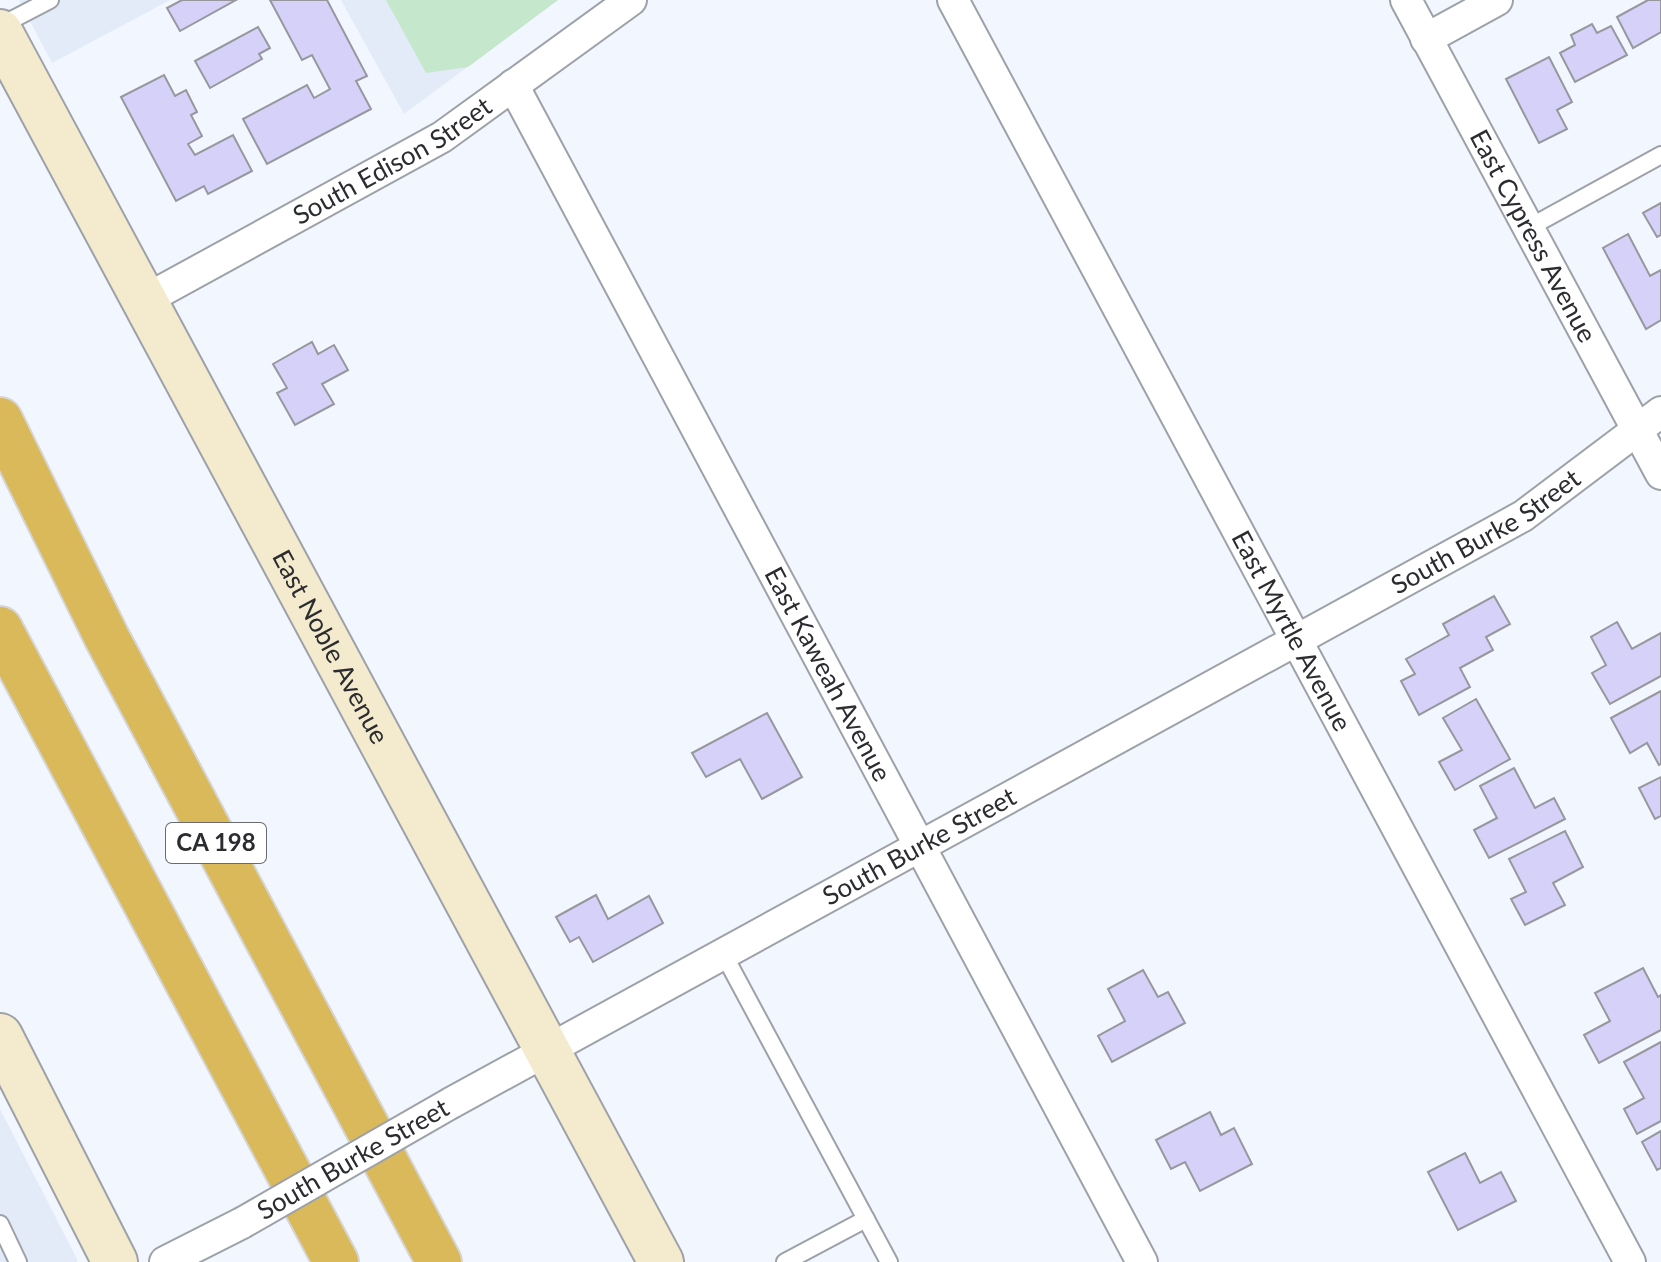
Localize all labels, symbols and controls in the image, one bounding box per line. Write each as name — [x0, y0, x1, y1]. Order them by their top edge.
street label: South Edison Street — [287, 89, 498, 231]
street label: East Cypress Avenue — [1464, 124, 1604, 348]
street label: South Burke Street — [1385, 461, 1587, 600]
street label: East Myrtle Avenue — [1226, 525, 1359, 736]
street label: East Noble Avenue — [266, 544, 396, 749]
street label: East Kaweah Avenue — [758, 561, 899, 786]
street label: South Burke Street — [817, 780, 1022, 911]
road number: CA 198 — [166, 823, 266, 863]
street label: South Burke Street — [251, 1090, 455, 1226]

